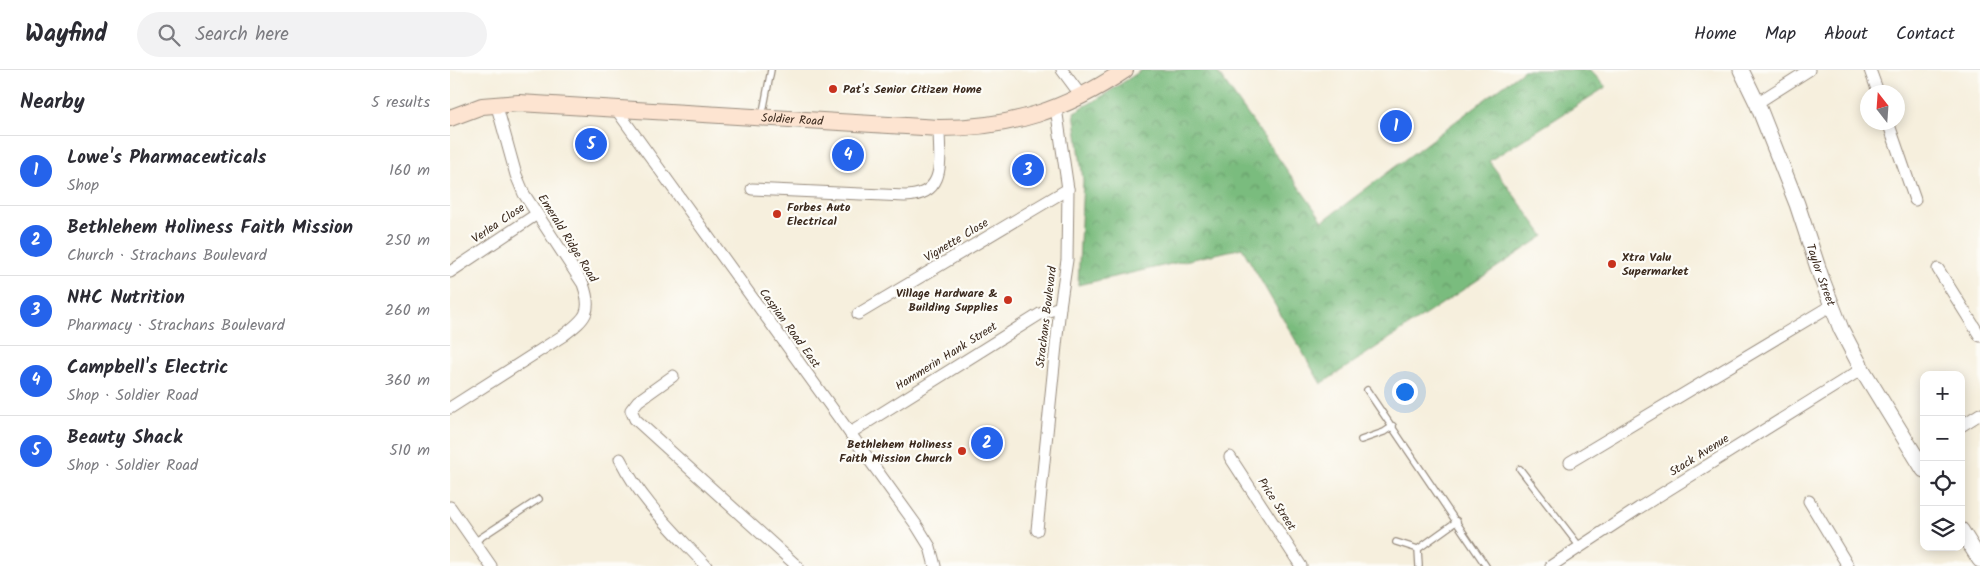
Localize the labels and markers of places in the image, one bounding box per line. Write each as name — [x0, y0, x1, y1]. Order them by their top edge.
place label: Pat's Senior Citizen Home — [843, 80, 982, 99]
marker: Pat's Senior Citizen Home — [827, 83, 839, 95]
pin: 1 — [1380, 107, 1412, 145]
pin: 5 — [575, 125, 607, 163]
pin: 4 — [832, 136, 864, 174]
pin: 3 — [1012, 151, 1044, 189]
place label: Forbes Auto Electrical — [787, 198, 851, 231]
marker: Forbes Auto Electrical — [771, 208, 783, 220]
place label: Xtra Valu Supermarket — [1621, 248, 1689, 281]
marker: Xtra Valu Supermarket — [1606, 258, 1618, 270]
place label: Village Hardware & Building Supplies — [896, 284, 998, 317]
marker: Village Hardware & Building Supplies — [1002, 294, 1014, 306]
pin: 2 — [971, 424, 1003, 462]
place label: Bethlehem Holiness Faith Mission Church — [839, 435, 952, 468]
marker: Bethlehem Holiness Faith Mission Church — [956, 445, 968, 457]

